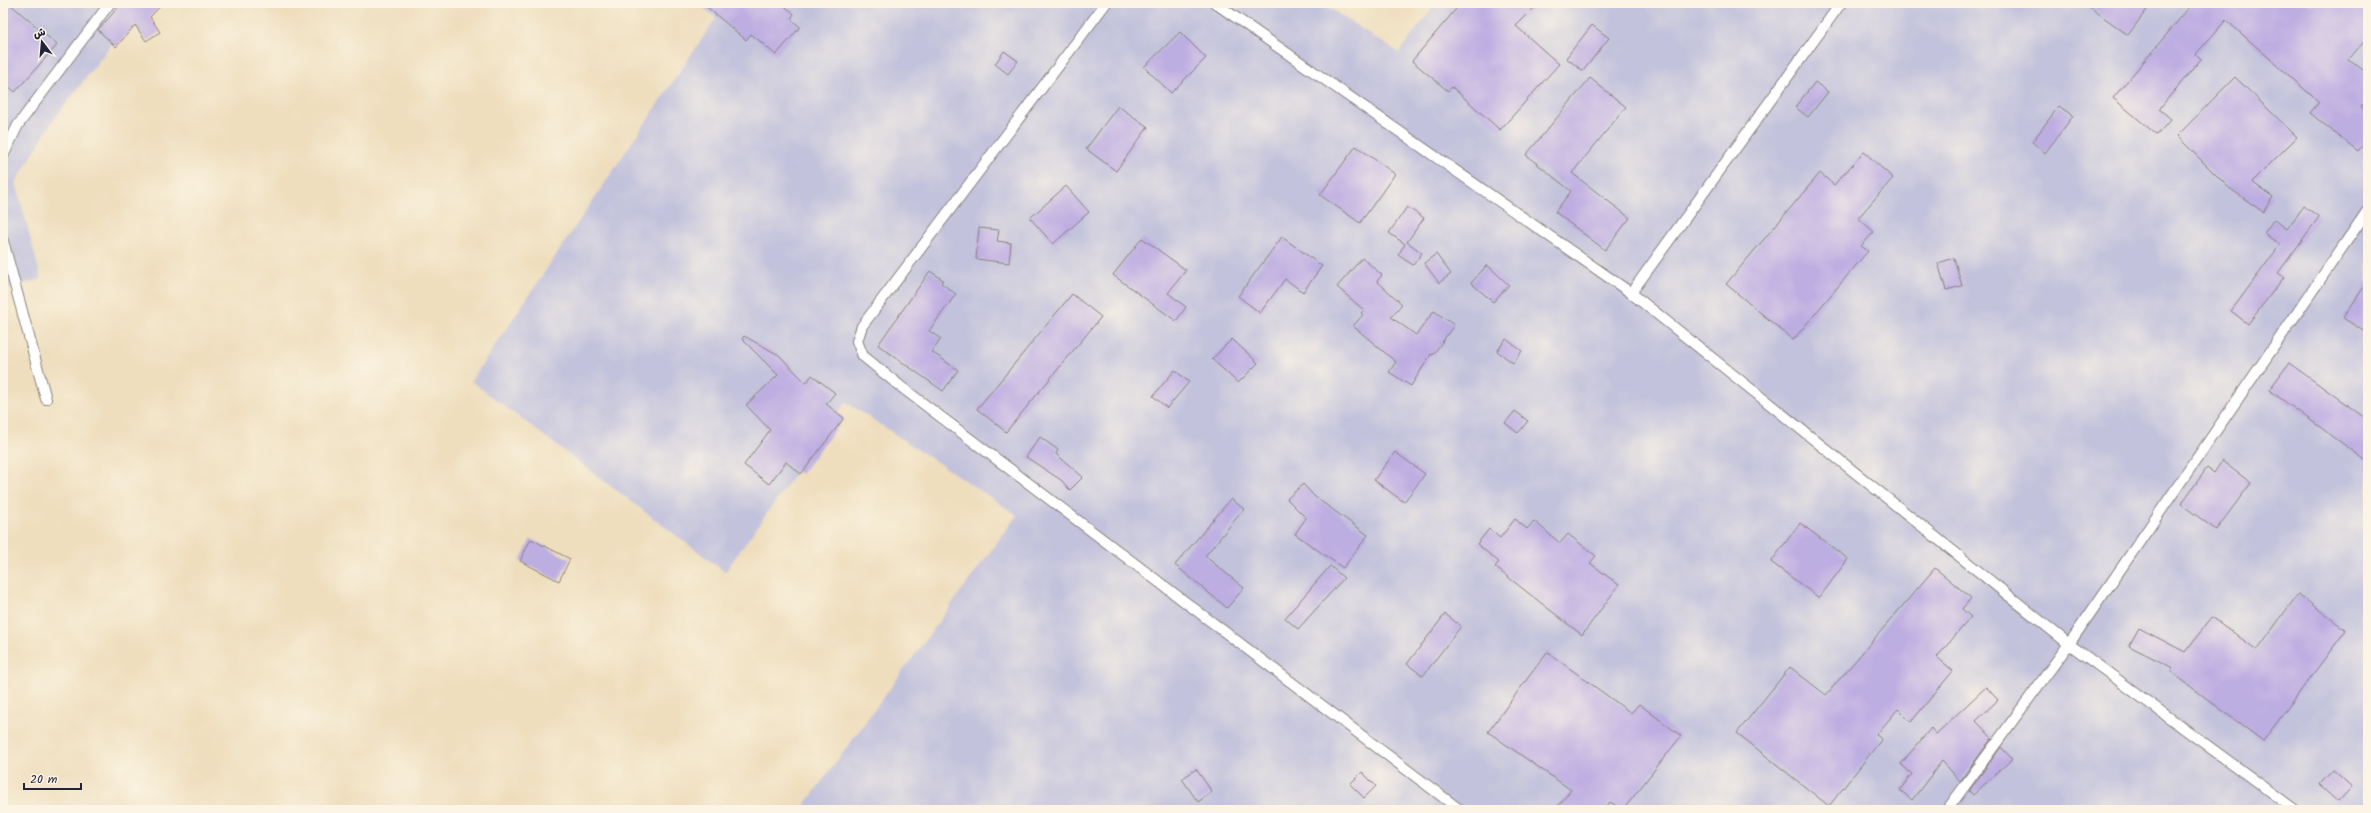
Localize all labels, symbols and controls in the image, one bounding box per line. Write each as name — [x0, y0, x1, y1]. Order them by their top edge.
north arrow — [22, 22, 62, 62]
text: ش — [31, 23, 48, 44]
scale bar — [24, 765, 81, 791]
text: 20 m — [30, 770, 58, 789]

